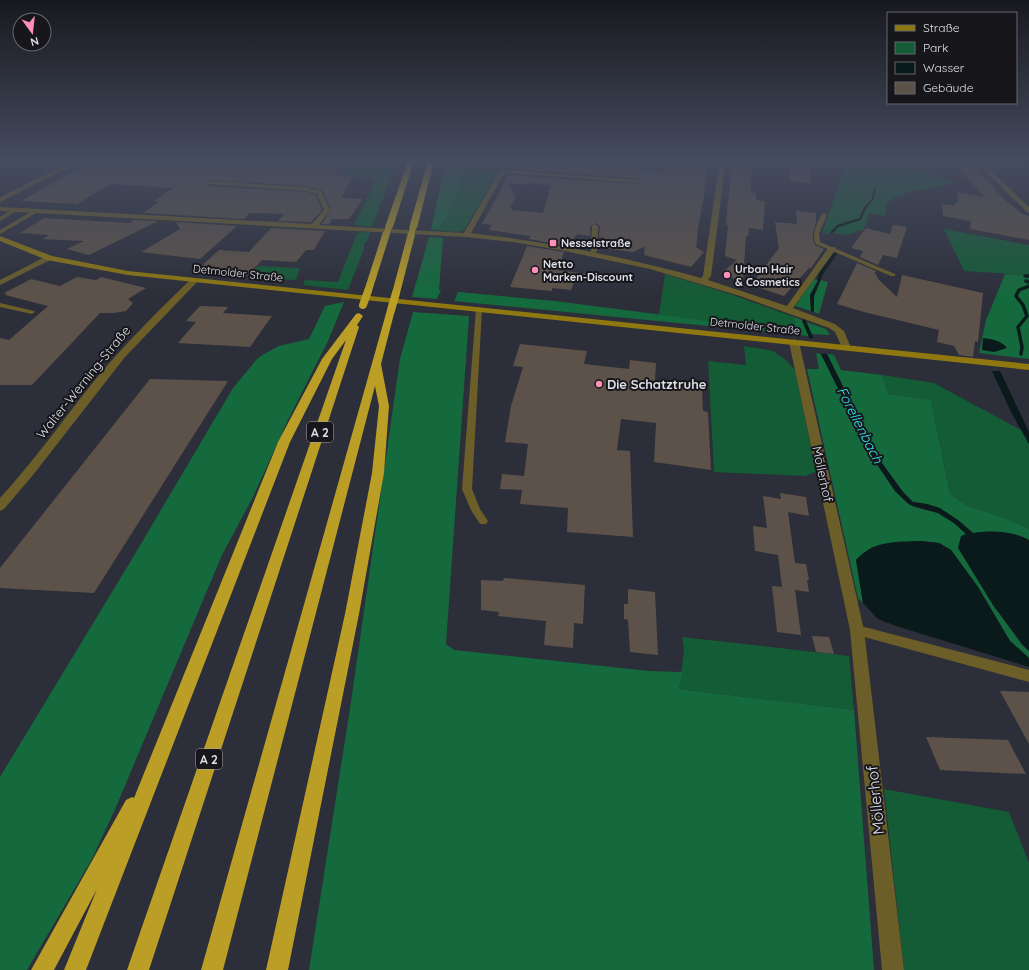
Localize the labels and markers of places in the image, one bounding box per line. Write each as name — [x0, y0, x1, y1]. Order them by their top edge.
place label: Nesselstraße — [561, 236, 631, 250]
marker: Nesselstraße — [548, 238, 558, 248]
place label: Netto Marken-Discount — [543, 257, 633, 284]
place label: Urban Hair & Cosmetics — [735, 262, 800, 289]
marker: Netto Marken-Discount — [530, 265, 540, 275]
marker: Urban Hair & Cosmetics — [722, 270, 732, 280]
place label: Die Schatztruhe — [607, 376, 707, 392]
marker: Die Schatztruhe — [594, 379, 604, 389]

